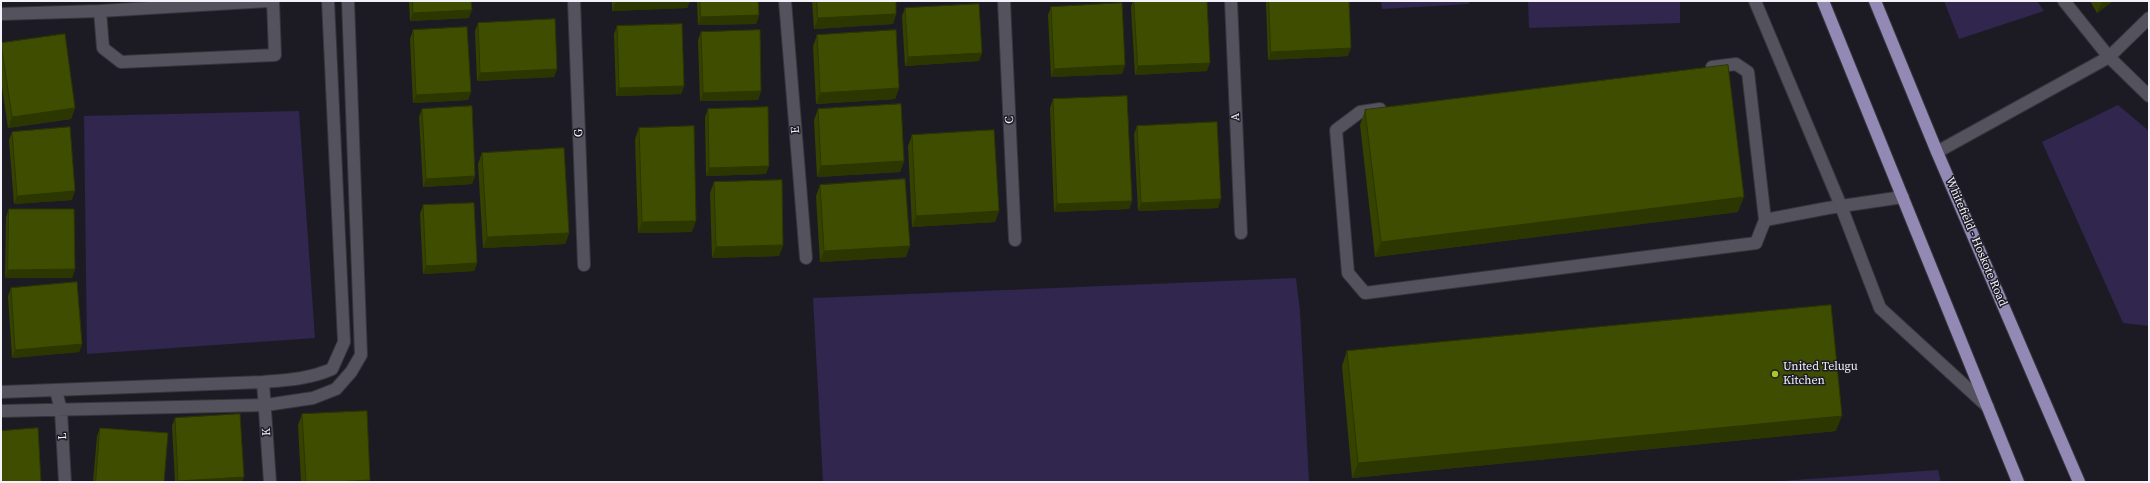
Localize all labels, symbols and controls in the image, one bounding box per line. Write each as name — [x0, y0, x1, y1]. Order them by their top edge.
street label: A — [1229, 113, 1243, 121]
street label: C — [1003, 116, 1017, 124]
street label: E — [789, 126, 803, 134]
street label: G — [572, 129, 586, 137]
street label: Whitefield - Hoskote Road — [1942, 175, 2010, 309]
place label: United Telugu Kitchen — [1783, 360, 1858, 388]
marker: United Telugu Kitchen — [1770, 369, 1780, 379]
street label: K — [260, 428, 274, 436]
street label: L — [56, 432, 70, 440]

